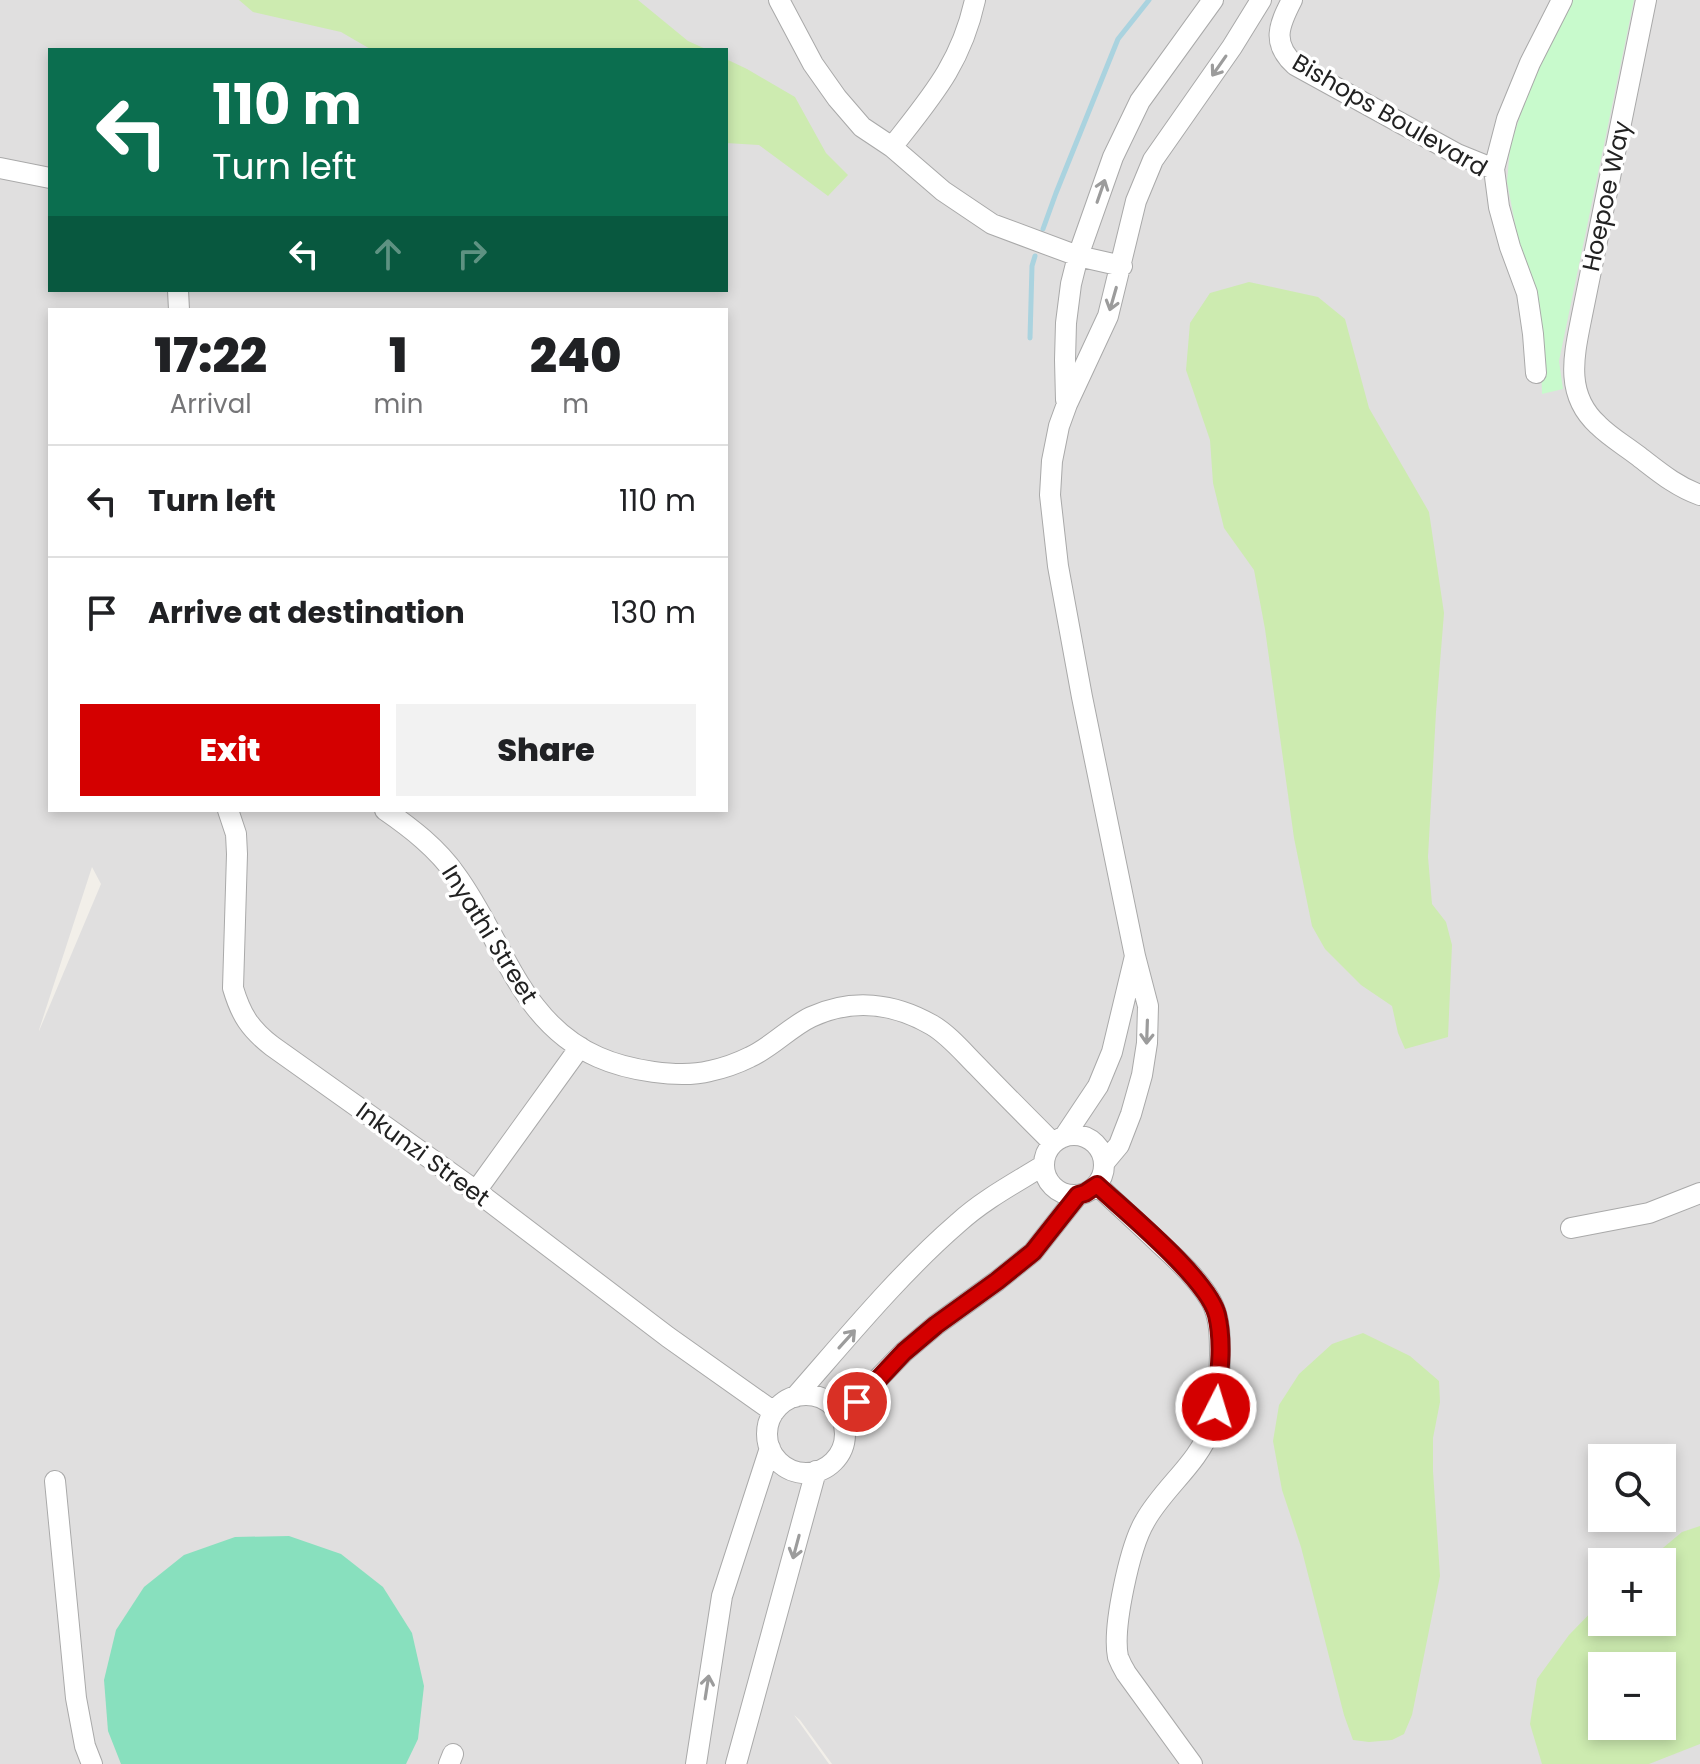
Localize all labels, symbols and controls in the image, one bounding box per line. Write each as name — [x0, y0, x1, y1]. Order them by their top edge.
street label: Bishops Boulevard — [1286, 46, 1494, 184]
one-way arrow — [1211, 54, 1227, 76]
text: 110 m — [212, 65, 362, 144]
icon: left — [80, 80, 184, 184]
street label: Hoepoe Way — [1574, 117, 1638, 274]
text: Turn left — [212, 141, 357, 192]
one-way arrow — [1094, 179, 1109, 204]
icon: left — [282, 232, 326, 276]
icon: ahead — [366, 232, 410, 276]
icon: right — [450, 232, 494, 276]
one-way arrow — [1105, 285, 1120, 311]
text: 17:22 — [154, 322, 267, 389]
text: 1 — [389, 322, 408, 389]
text: 240 — [530, 322, 622, 389]
text: Arrival — [170, 386, 252, 422]
text: min — [373, 386, 423, 422]
text: m — [562, 386, 589, 422]
icon: left — [80, 479, 124, 523]
text: Turn left — [148, 479, 276, 522]
text: 110 m — [619, 479, 696, 522]
icon: arrive — [80, 591, 124, 635]
text: Arrive at destination — [148, 591, 465, 634]
text: 130 m — [611, 591, 696, 634]
button: Exit — [80, 704, 380, 796]
button: Share — [396, 704, 696, 796]
street label: Inyathi Street — [434, 858, 546, 1010]
one-way arrow — [1139, 1018, 1154, 1045]
street label: Inkunzi Street — [349, 1094, 497, 1214]
one-way arrow — [837, 1329, 855, 1349]
position arrow — [1174, 1365, 1258, 1449]
pin — [823, 1368, 891, 1436]
icon: arrive — [835, 1380, 879, 1424]
map controls — [1588, 1444, 1676, 1740]
button: search — [1588, 1444, 1676, 1532]
one-way arrow — [788, 1533, 803, 1559]
button: + — [1588, 1548, 1676, 1636]
button: − — [1588, 1652, 1676, 1740]
one-way arrow — [701, 1675, 716, 1700]

